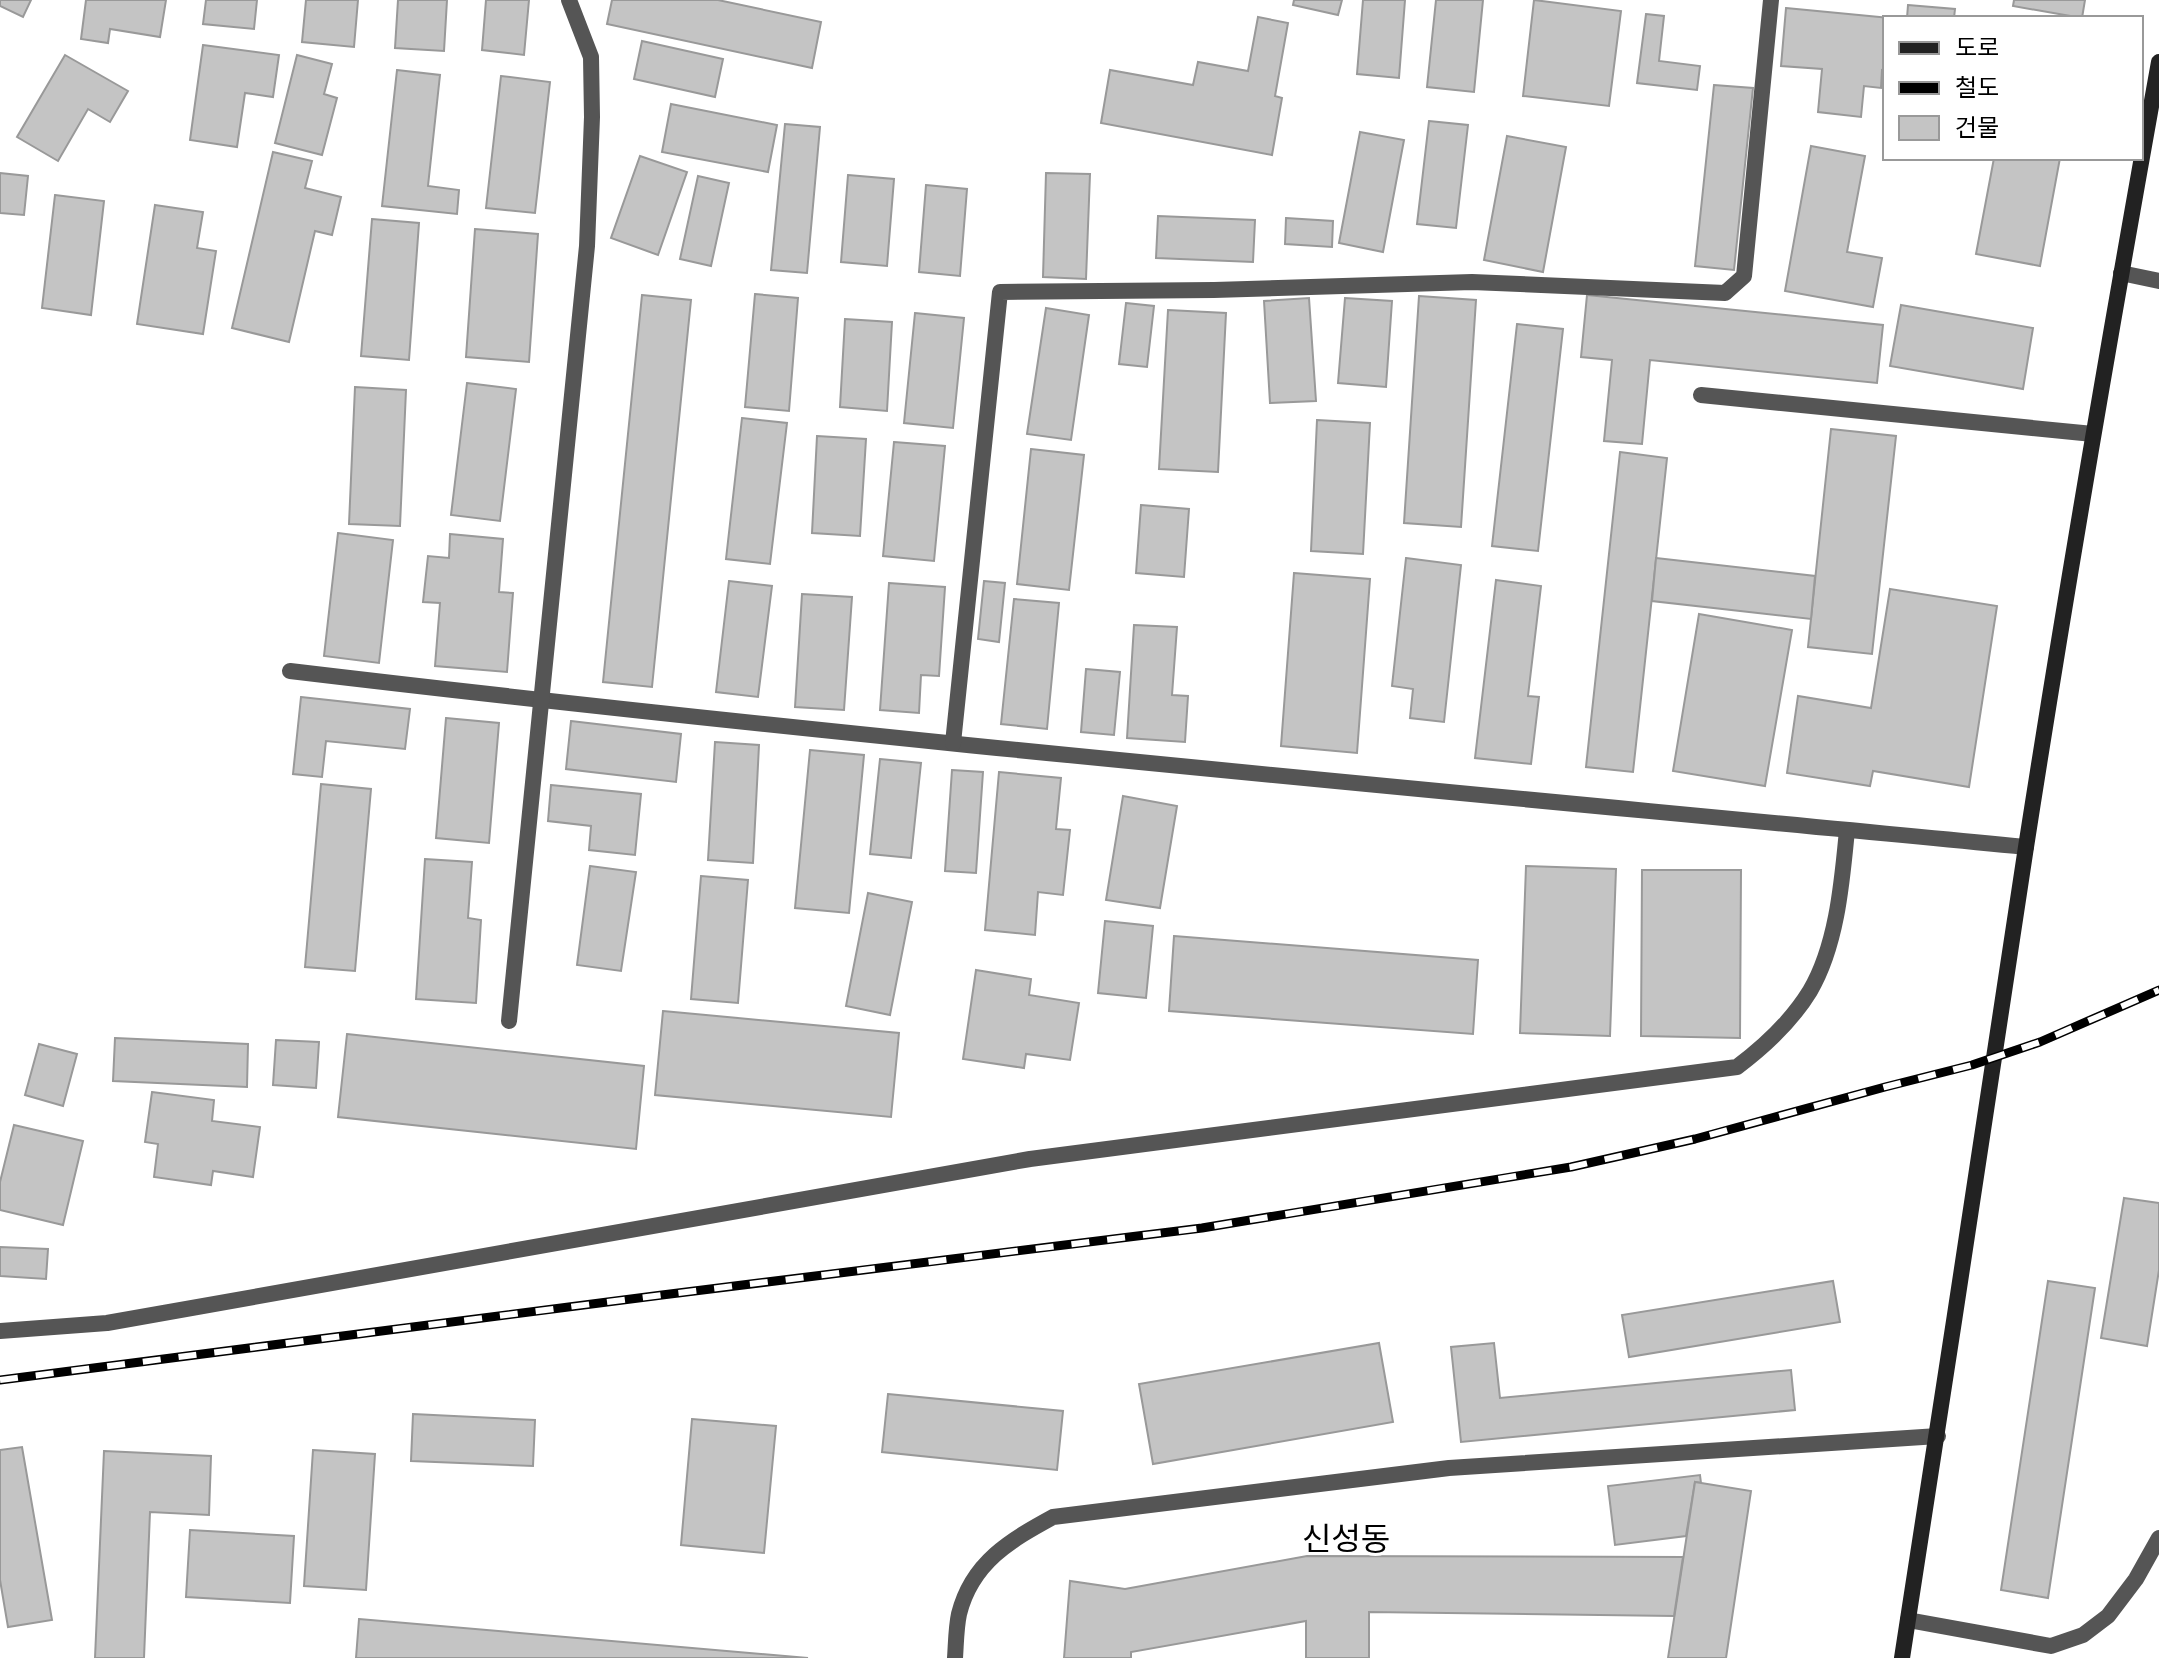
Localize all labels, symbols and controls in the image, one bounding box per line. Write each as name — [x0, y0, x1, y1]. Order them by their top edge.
legend — [1883, 16, 2143, 160]
text: 도로 — [1955, 35, 1999, 65]
text: 철도 — [1955, 75, 1999, 105]
text: 건물 — [1955, 115, 1999, 145]
district label: 신성동 — [1302, 1522, 1390, 1562]

